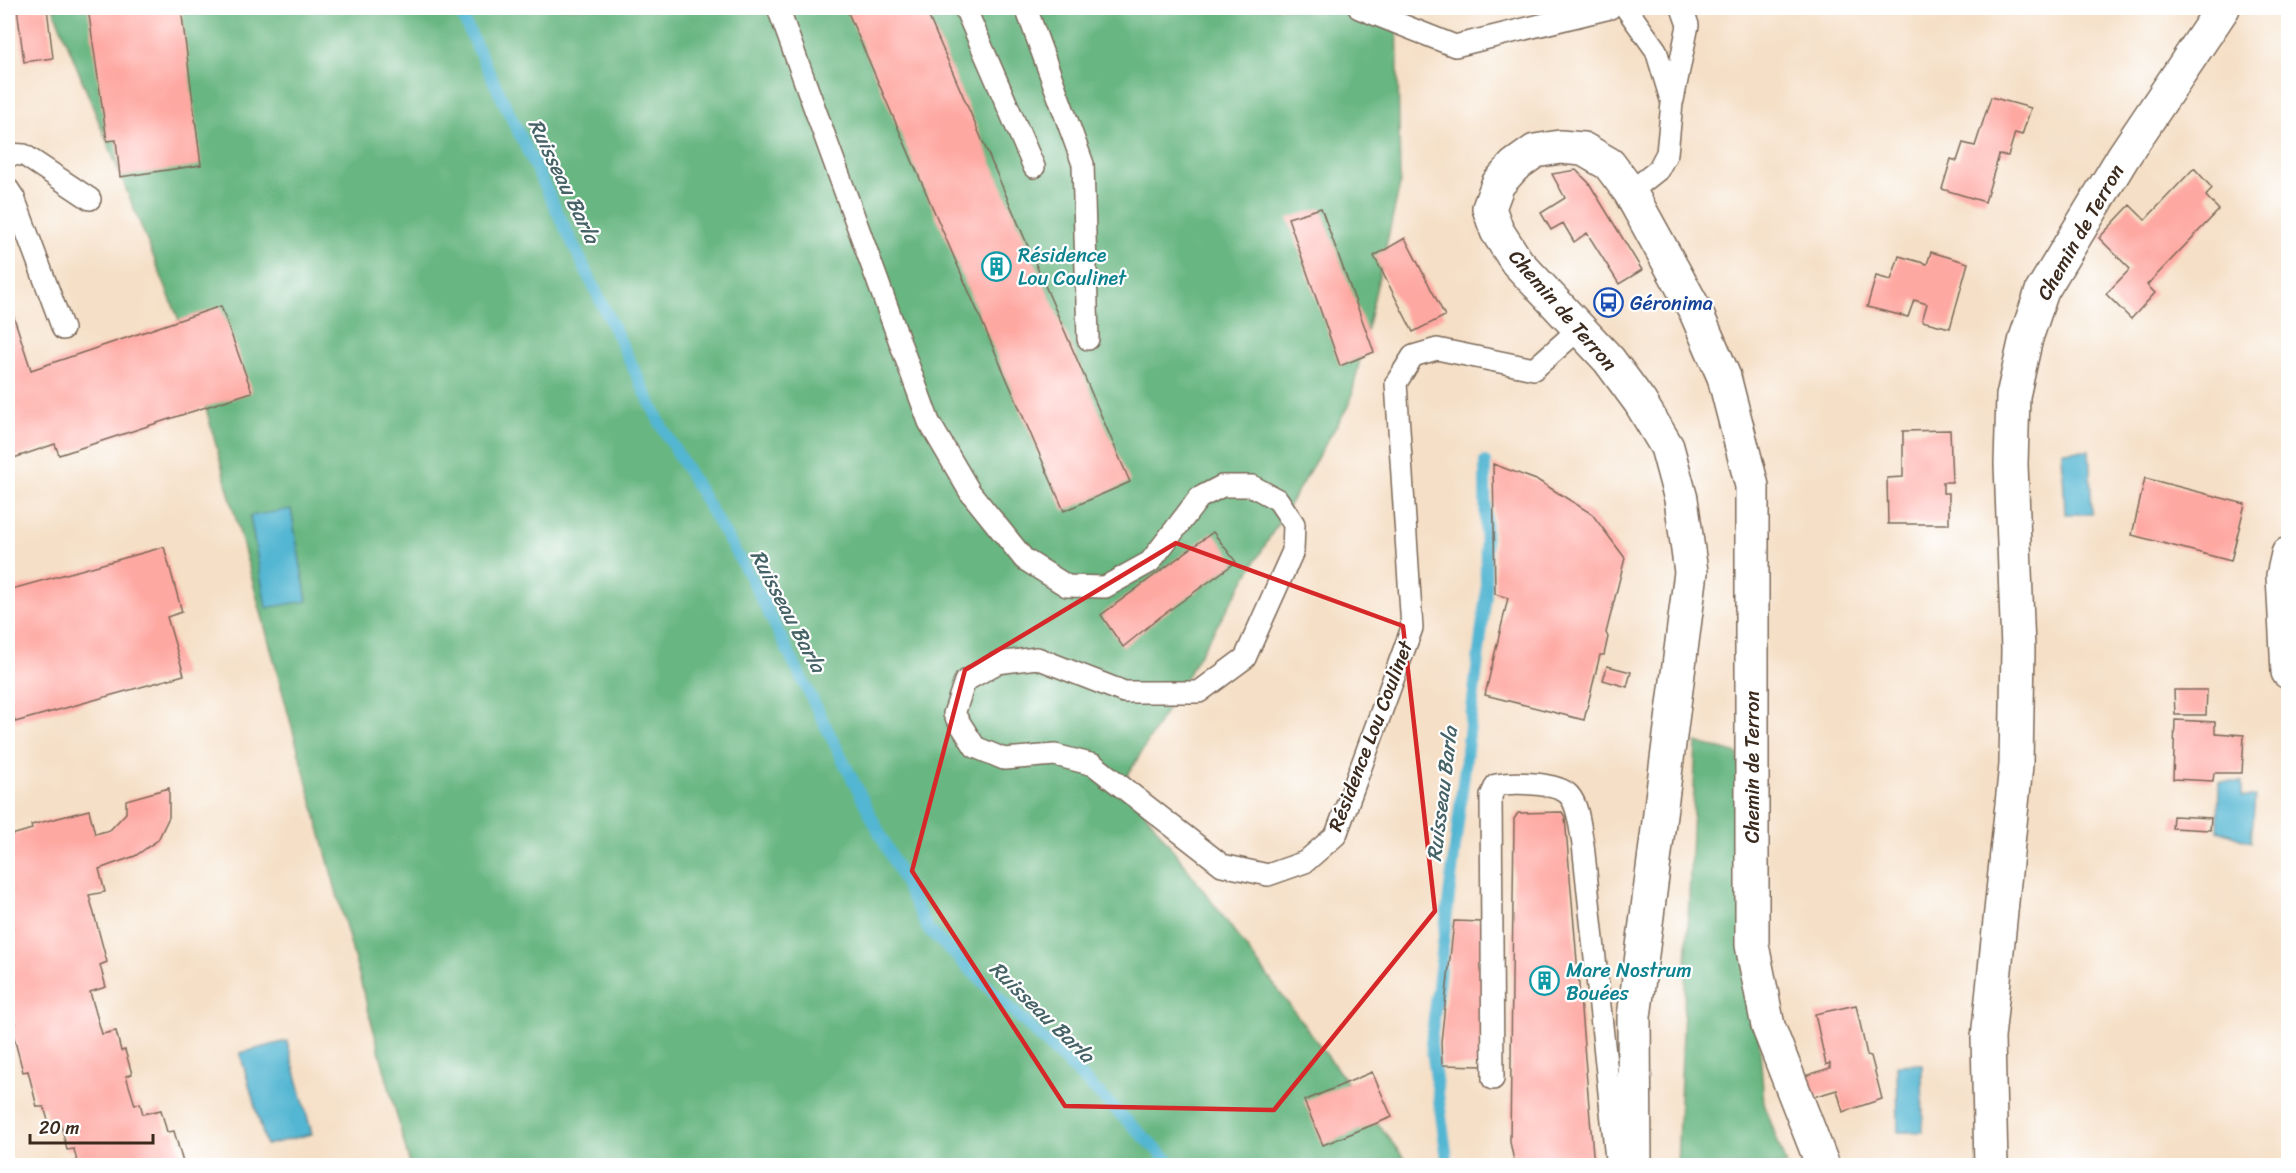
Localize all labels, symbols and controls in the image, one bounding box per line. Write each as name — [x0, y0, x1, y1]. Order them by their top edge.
water label: Ruisseau Barla — [517, 112, 611, 251]
street label: Chemin de Terron — [2027, 157, 2134, 307]
place label: Résidence Lou Coulinet — [1018, 238, 1127, 296]
street label: Chemin de Terron — [1499, 241, 1626, 380]
building icon: Résidence Lou Coulinet — [981, 250, 1013, 282]
place label: Géronima — [1630, 286, 1713, 321]
bus stop icon: Géronima — [1593, 287, 1625, 319]
water label: Ruisseau Barla — [739, 542, 837, 681]
street label: Résidence Lou Coulinet — [1318, 635, 1423, 837]
street label: Chemin de Terron — [1735, 691, 1770, 843]
water label: Ruisseau Barla — [1415, 723, 1469, 864]
water label: Ruisseau Barla — [980, 951, 1105, 1074]
place label: Mare Nostrum Bouées — [1566, 953, 1692, 1011]
building icon: Mare Nostrum Bouées — [1529, 965, 1561, 997]
scale bar — [30, 1107, 153, 1145]
text: 20 m — [39, 1112, 79, 1144]

